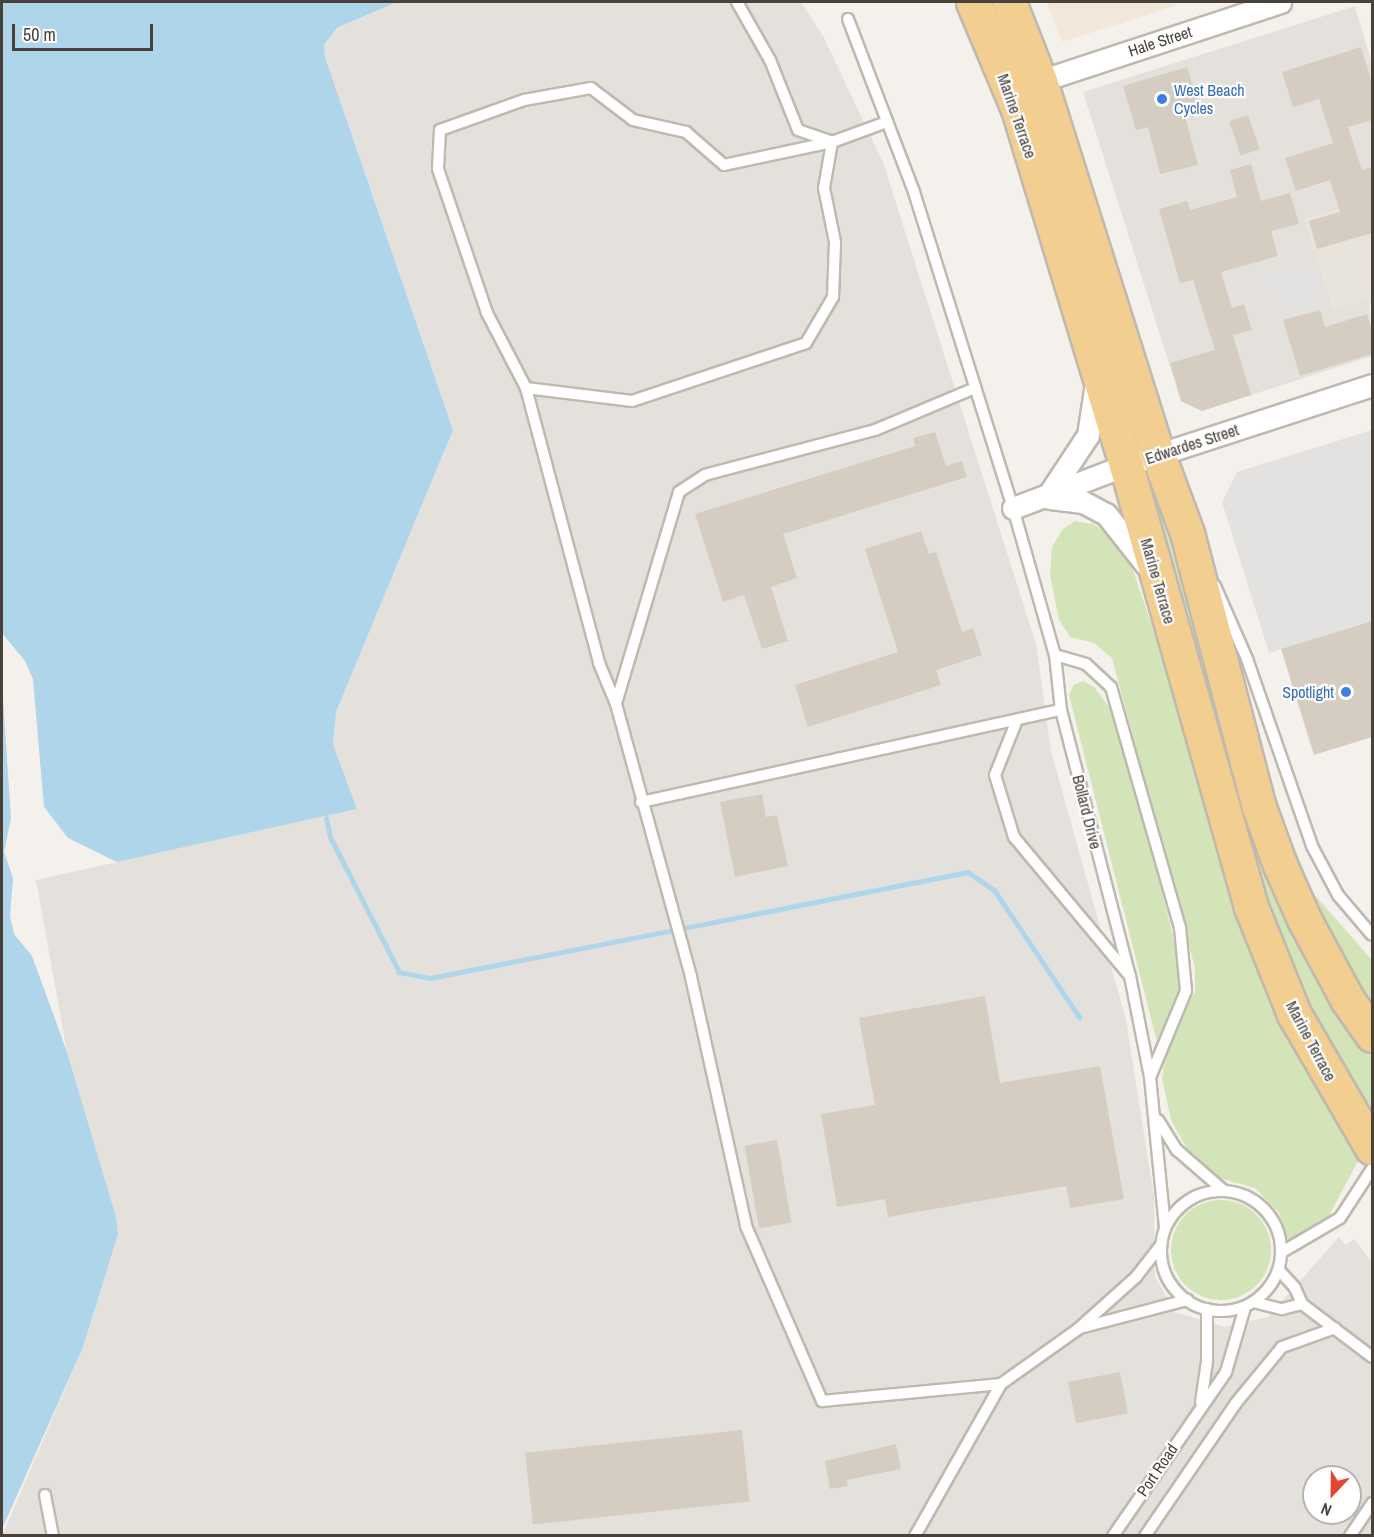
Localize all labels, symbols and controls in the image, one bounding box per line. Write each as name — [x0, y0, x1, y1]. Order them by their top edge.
scale bar — [15, 12, 156, 50]
text: 50 m — [23, 22, 56, 47]
street label: Hale Street — [1126, 22, 1194, 60]
street label: Marine Terrace — [994, 71, 1040, 161]
place label: West Beach Cycles — [1174, 80, 1245, 118]
marker: West Beach Cycles — [1155, 92, 1169, 106]
street label: Edwardes Street — [1143, 420, 1241, 468]
street label: Marine Terrace — [1137, 536, 1179, 626]
place label: Spotlight — [1282, 682, 1334, 702]
marker: Spotlight — [1339, 685, 1353, 699]
street label: Bollard Drive — [1069, 773, 1105, 851]
street label: Marine Terrace — [1282, 998, 1340, 1084]
street label: Port Road — [1133, 1440, 1181, 1500]
north arrow — [1302, 1465, 1362, 1525]
text: N — [1317, 1498, 1335, 1522]

